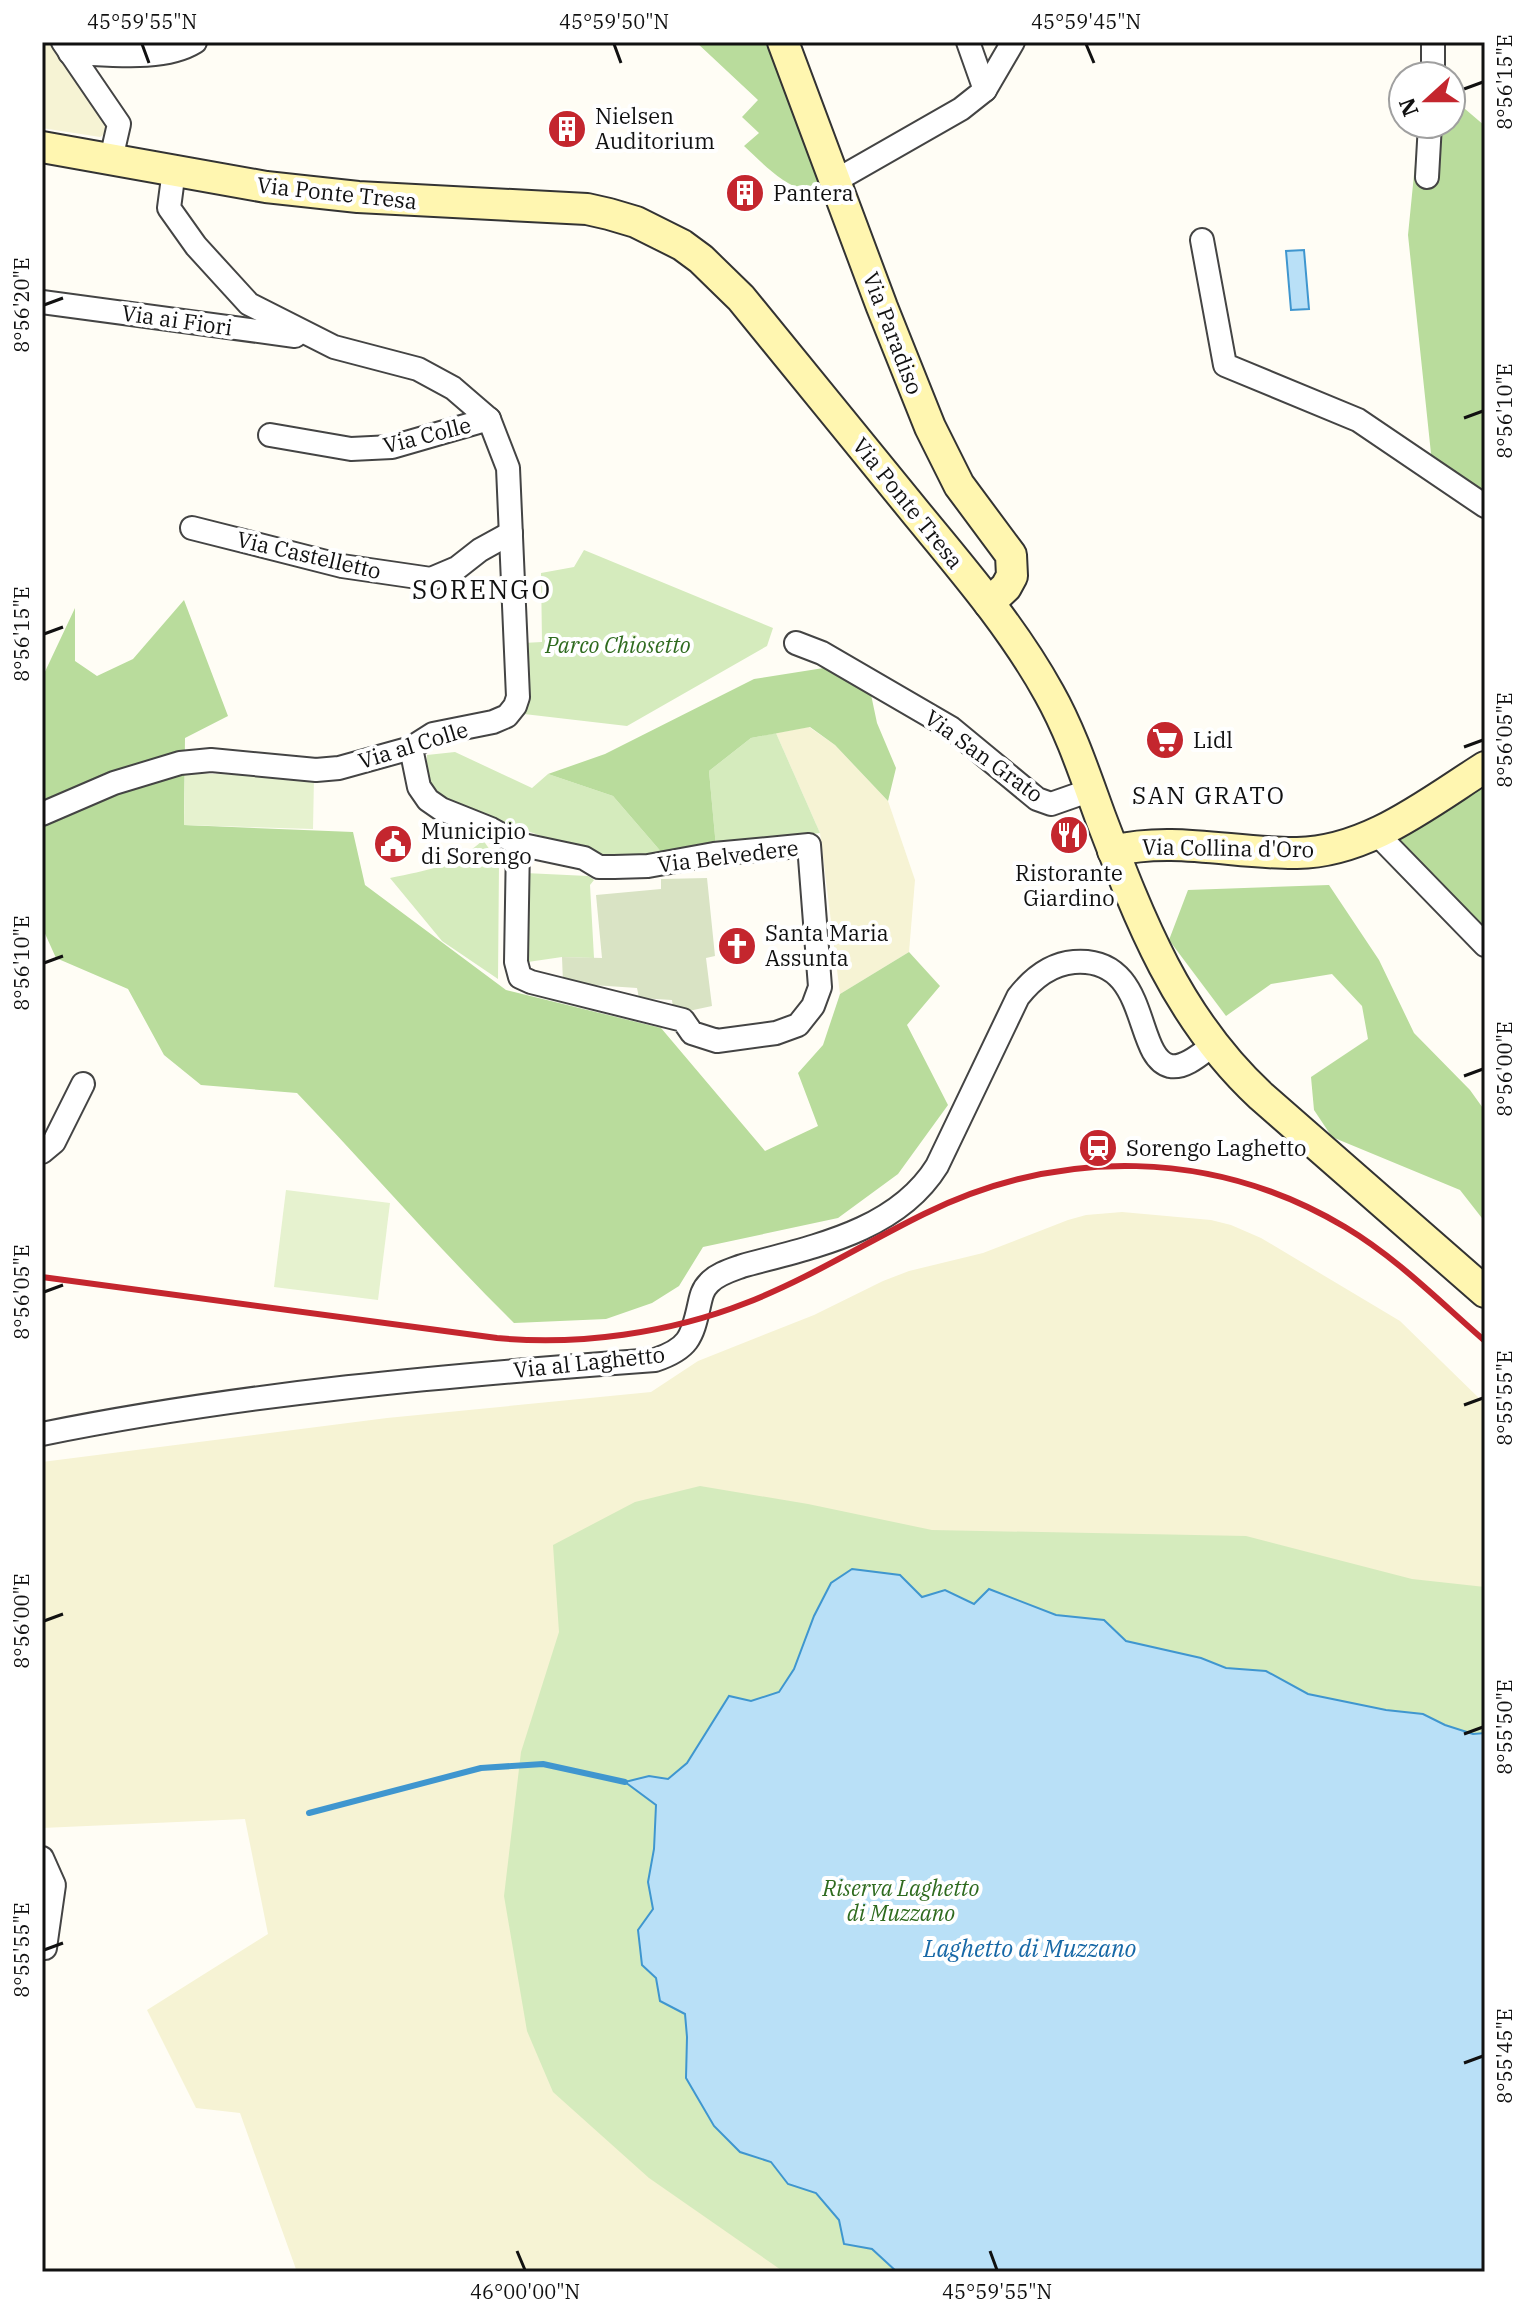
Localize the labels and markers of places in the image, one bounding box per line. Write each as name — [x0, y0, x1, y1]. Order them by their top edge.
place label: Nielsen Auditorium — [595, 101, 715, 155]
building icon: Nielsen Auditorium — [546, 108, 588, 150]
building icon: Pantera — [724, 172, 766, 214]
place label: Pantera — [773, 178, 854, 207]
supermarket icon: Lidl — [1144, 719, 1186, 761]
place label: Lidl — [1193, 725, 1233, 754]
restaurant icon: Ristorante Giardino — [1048, 814, 1090, 856]
place label: Municipio di Sorengo — [421, 816, 532, 870]
public building icon: Municipio di Sorengo — [372, 823, 414, 865]
place label: Ristorante Giardino — [1015, 858, 1123, 912]
place label: Santa Maria Assunta — [765, 918, 889, 972]
church icon: Santa Maria Assunta — [716, 925, 758, 967]
station icon: Sorengo Laghetto — [1077, 1127, 1119, 1169]
place label: Sorengo Laghetto — [1126, 1133, 1306, 1162]

